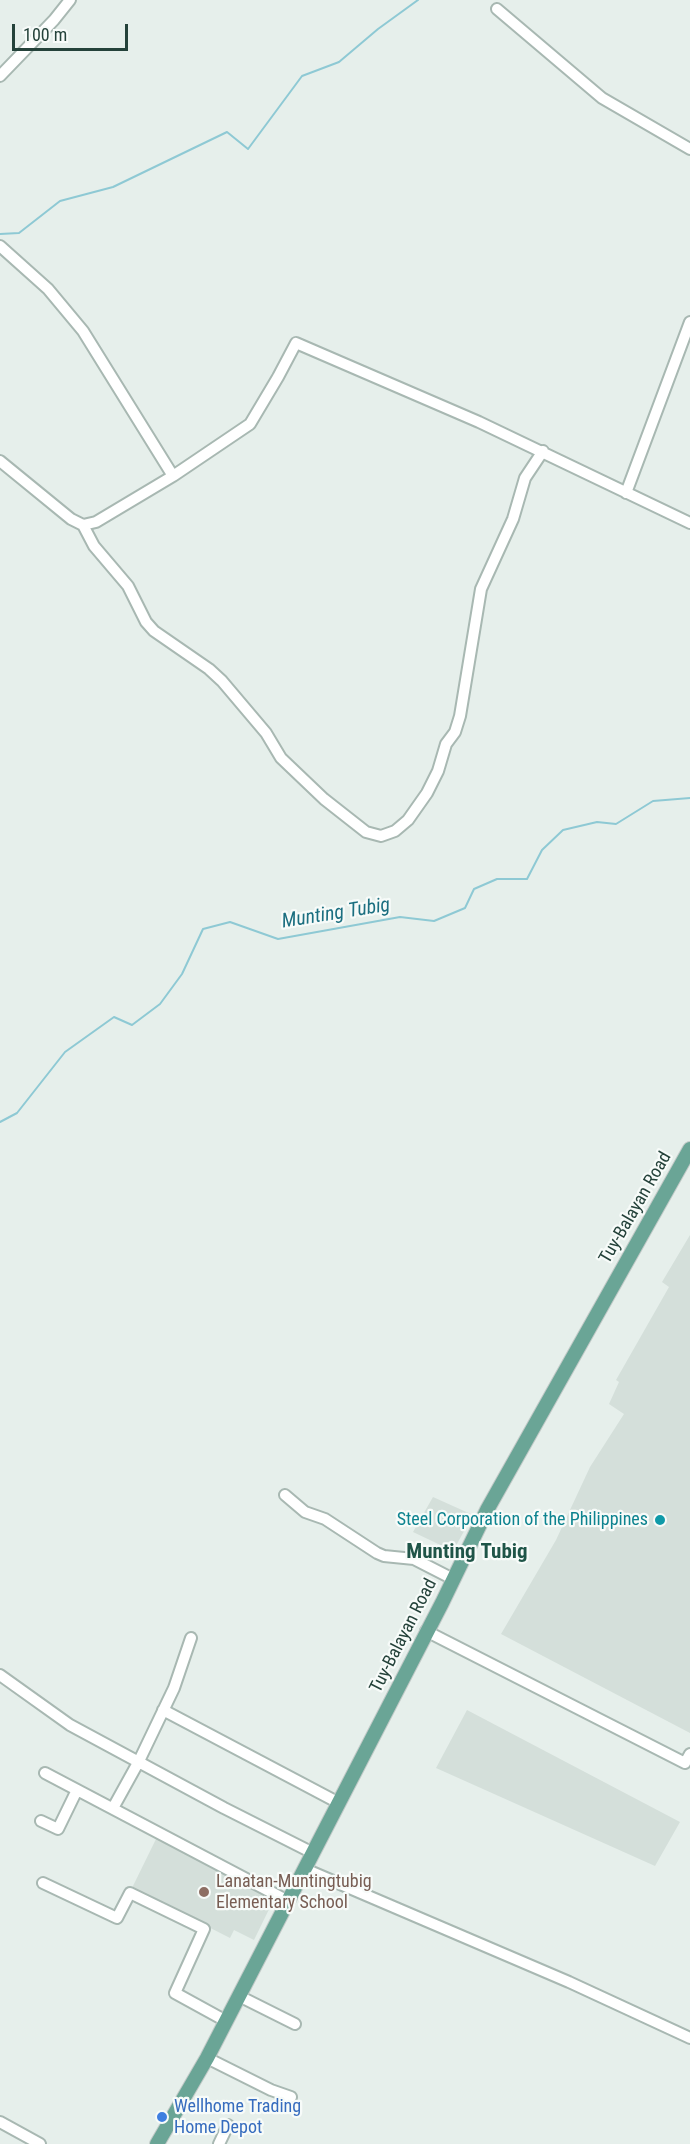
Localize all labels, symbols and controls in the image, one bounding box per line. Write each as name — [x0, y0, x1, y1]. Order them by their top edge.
scale bar — [15, 12, 130, 50]
text: 100 m — [23, 24, 67, 45]
water label: Munting Tubig — [280, 894, 392, 934]
street label: Tuy-Balayan Road — [595, 1148, 677, 1268]
place label: Steel Corporation of the Philippines — [397, 1509, 648, 1531]
marker: Steel Corporation of the Philippines — [653, 1513, 667, 1527]
district label: Munting Tubig — [406, 1540, 528, 1566]
street label: Tuy-Balayan Road — [366, 1575, 442, 1697]
place label: Lanatan-Muntingtubig Elementary School — [216, 1871, 372, 1914]
marker: Lanatan-Muntingtubig Elementary School — [197, 1885, 211, 1899]
place label: Wellhome Trading Home Depot — [174, 2096, 301, 2138]
marker: Wellhome Trading Home Depot — [155, 2110, 169, 2124]

